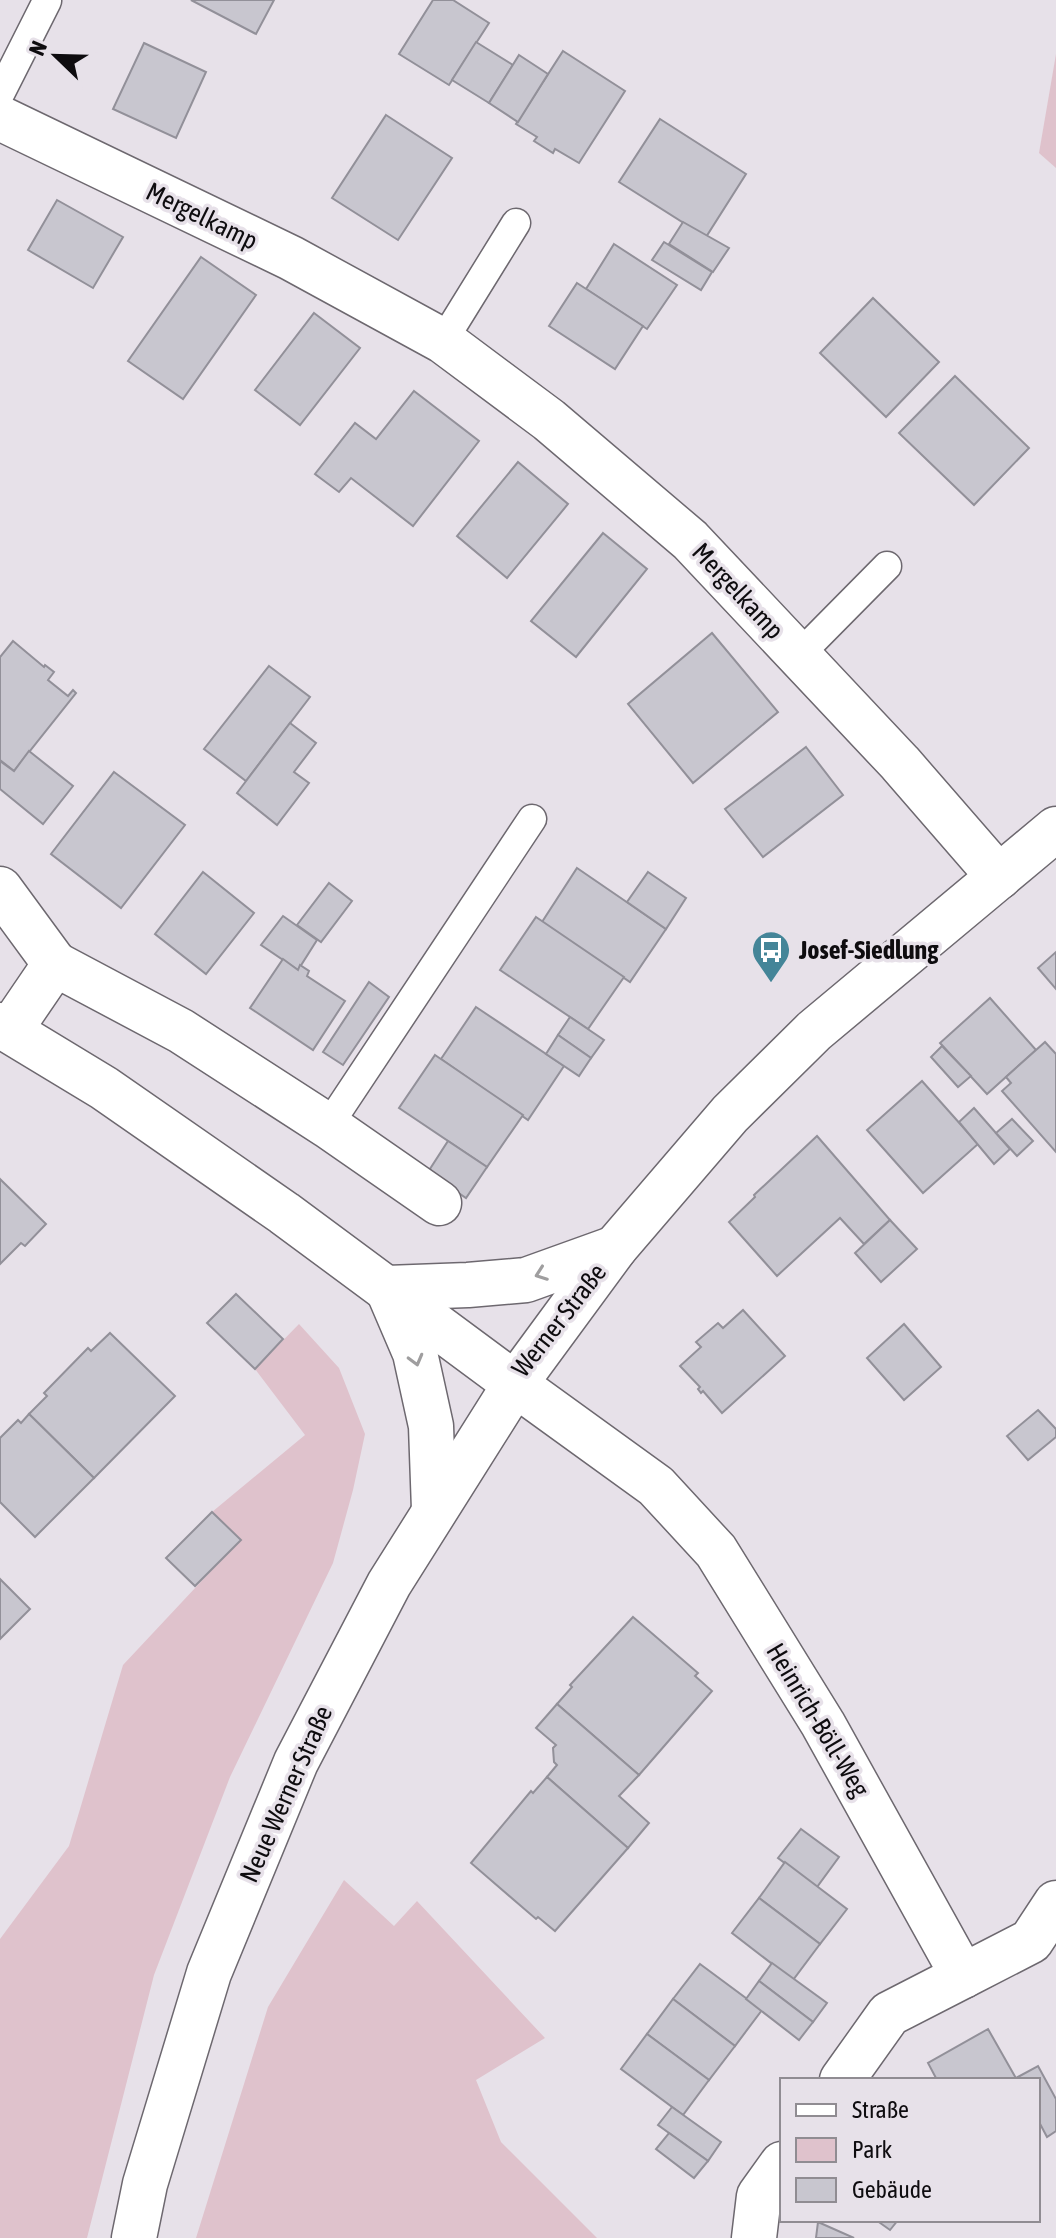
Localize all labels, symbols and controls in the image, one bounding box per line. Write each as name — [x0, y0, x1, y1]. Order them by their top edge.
north arrow — [16, 16, 96, 96]
text: N — [23, 37, 52, 59]
street label: Mergelkamp — [141, 176, 263, 256]
street label: Mergelkamp — [686, 537, 790, 645]
bus stop icon: Josef-Siedlung — [750, 929, 792, 984]
place label: Josef-Siedlung — [798, 935, 939, 965]
street label: Werner Straße — [506, 1258, 612, 1382]
one-way arrow — [535, 1265, 549, 1281]
one-way arrow — [407, 1352, 424, 1366]
street label: Heinrich-Böll-Weg — [760, 1638, 876, 1803]
street label: Neue Werner Straße — [234, 1701, 338, 1887]
legend — [780, 2078, 1040, 2222]
text: Straße — [852, 2096, 909, 2123]
text: Park — [852, 2136, 893, 2163]
text: Gebäude — [852, 2176, 932, 2203]

